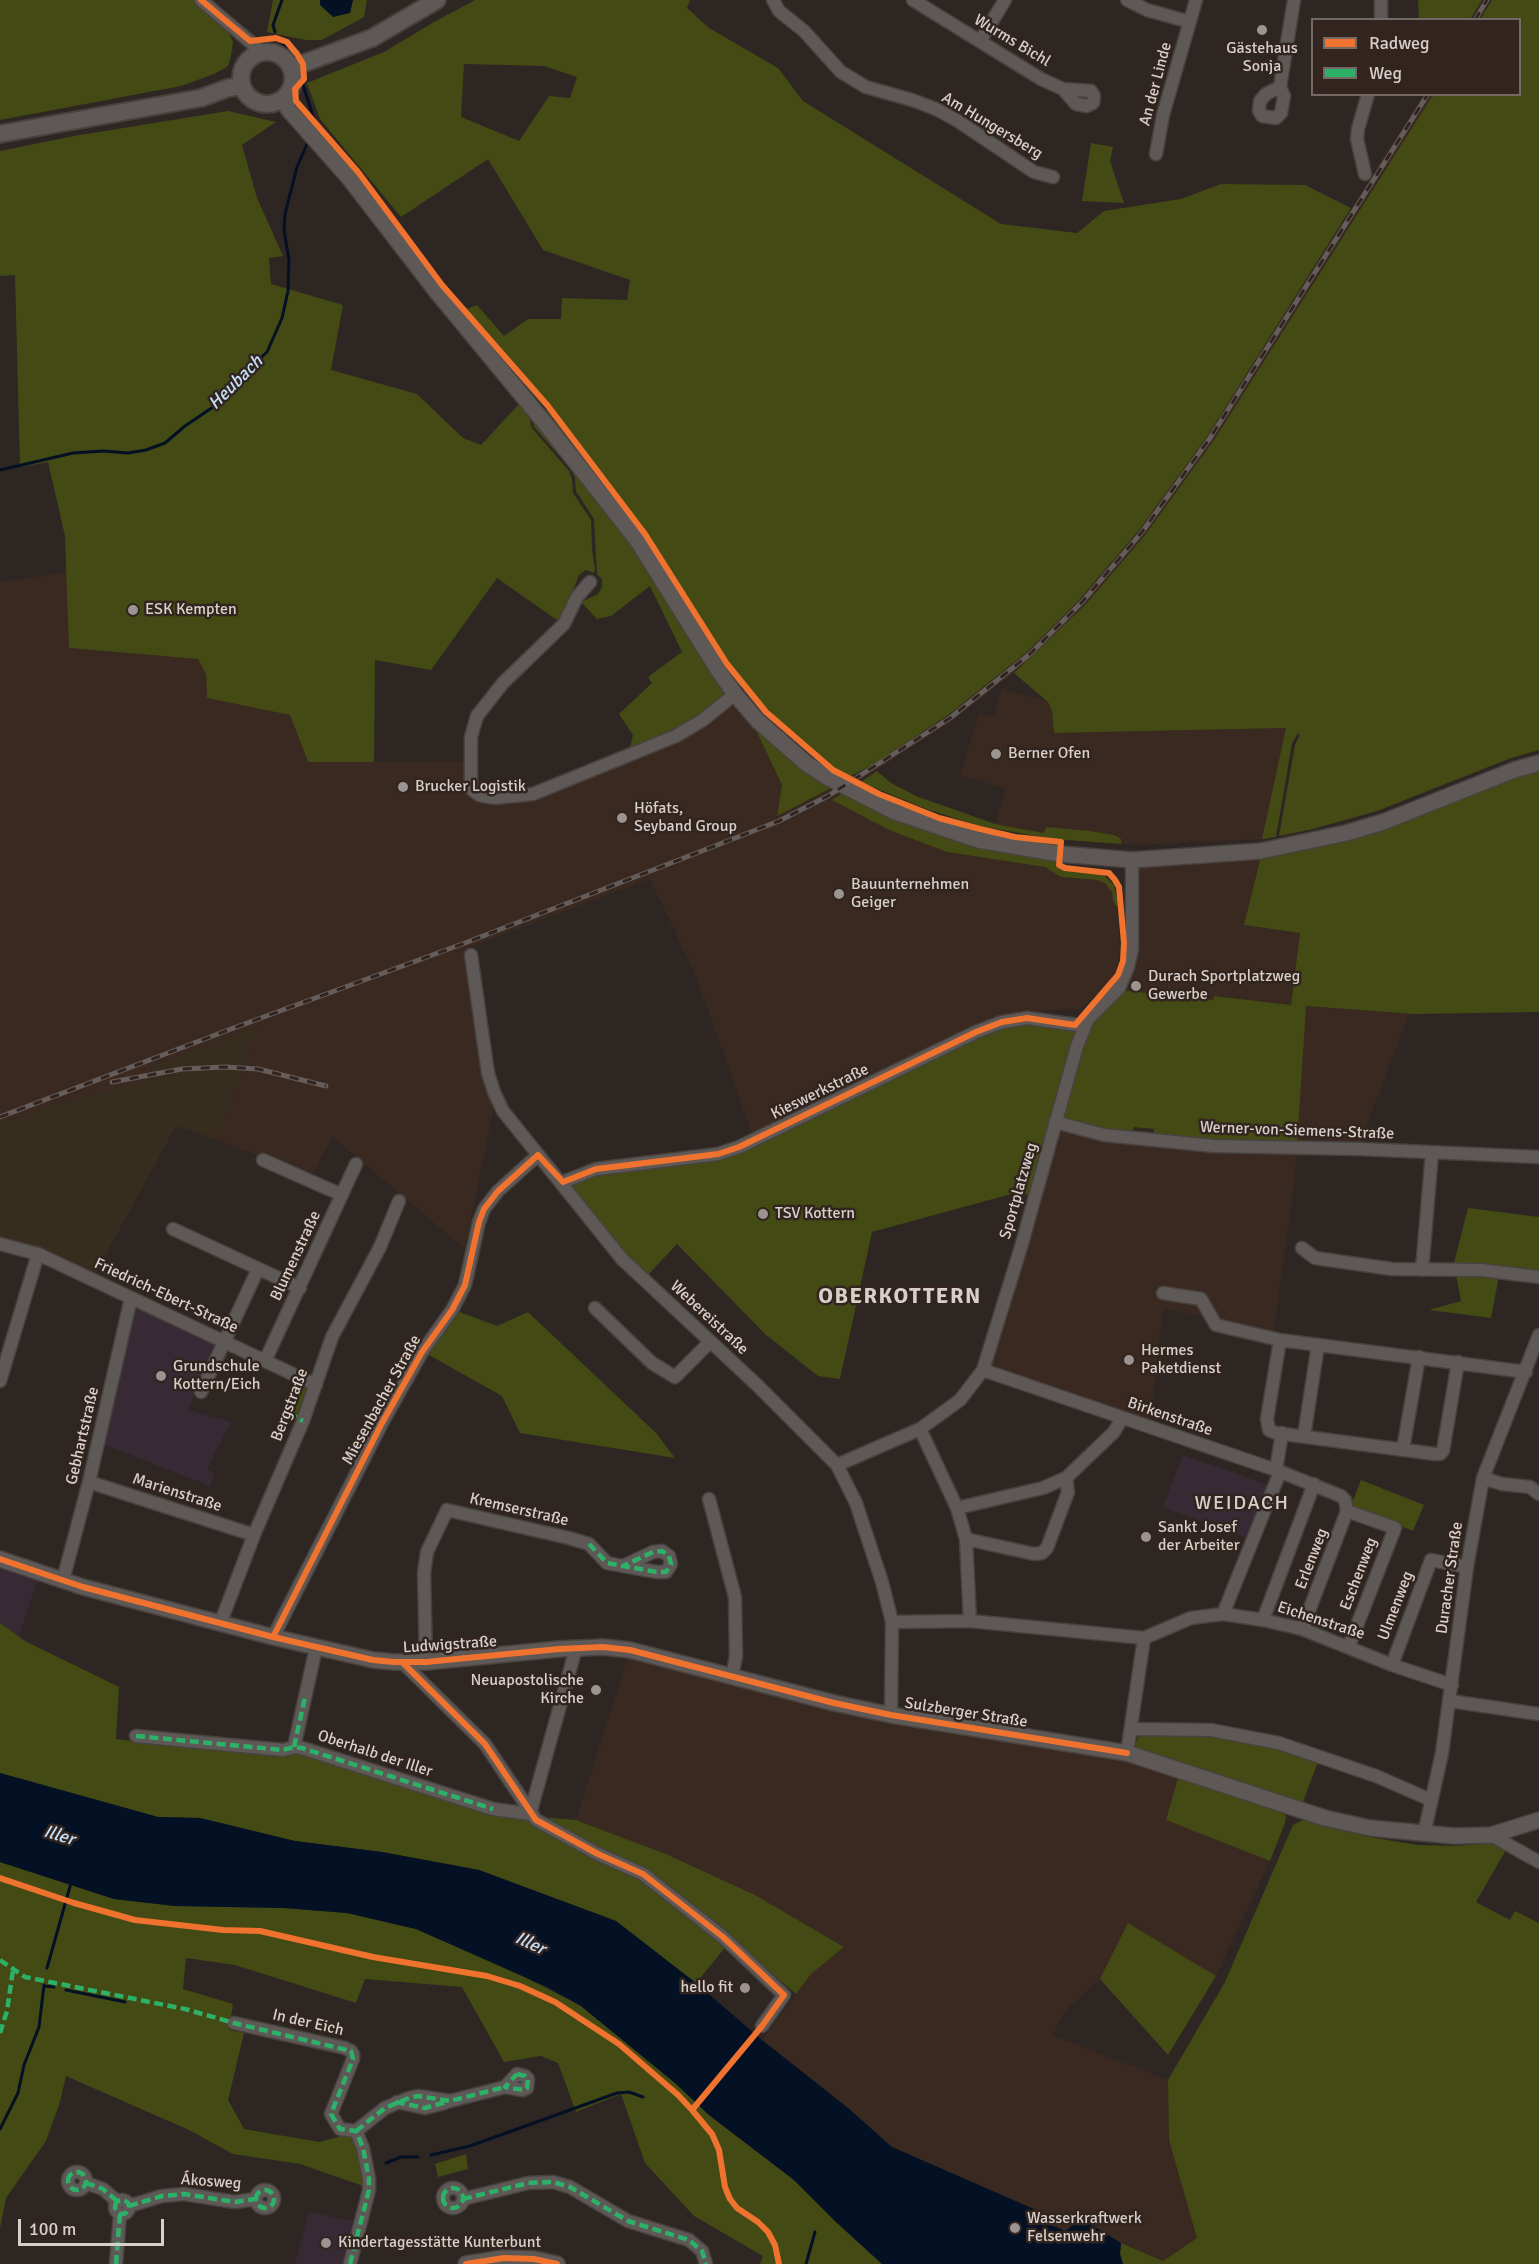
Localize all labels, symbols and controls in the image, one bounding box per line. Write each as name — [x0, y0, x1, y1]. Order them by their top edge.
street label: Wurms Bichl — [970, 11, 1054, 71]
legend — [1311, 18, 1521, 96]
marker: Gästehaus Sonja — [1255, 23, 1269, 37]
text: Radweg — [1369, 32, 1430, 54]
place label: Gästehaus Sonja — [1226, 39, 1298, 77]
street label: An der Linde — [1136, 40, 1176, 128]
text: Weg — [1369, 62, 1402, 84]
street label: Am Hungersberg — [938, 88, 1046, 164]
water label: Heubach — [204, 351, 268, 415]
place label: ESK Kempten — [145, 600, 237, 620]
marker: ESK Kempten — [126, 603, 140, 617]
place label: Berner Ofen — [1008, 744, 1090, 764]
marker: Berner Ofen — [989, 747, 1003, 761]
place label: Brucker Logistik — [415, 777, 526, 797]
marker: Brucker Logistik — [396, 780, 410, 794]
place label: Höfats, Seyband Group — [634, 799, 737, 837]
marker: Höfats, Seyband Group — [615, 811, 629, 825]
place label: Bauunternehmen Geiger — [851, 875, 969, 913]
marker: Bauunternehmen Geiger — [832, 887, 846, 901]
place label: Durach Sportplatzweg Gewerbe — [1148, 967, 1300, 1005]
marker: Durach Sportplatzweg Gewerbe — [1129, 979, 1143, 993]
street label: Kieswerkstraße — [768, 1060, 872, 1124]
street label: Werner-von-Siemens-Straße — [1199, 1118, 1395, 1144]
street label: Sportplatzweg — [996, 1141, 1042, 1241]
place label: TSV Kottern — [775, 1204, 855, 1224]
marker: TSV Kottern — [756, 1207, 770, 1221]
street label: Blumenstraße — [267, 1208, 325, 1304]
street label: Friedrich-Ebert-Straße — [91, 1254, 241, 1338]
street label: Webereistraße — [666, 1277, 752, 1359]
district label: OBERKOTTERN — [818, 1284, 982, 1310]
street label: Miesenbacher Straße — [338, 1332, 426, 1468]
place label: Hermes Paketdienst — [1141, 1341, 1221, 1379]
marker: Hermes Paketdienst — [1122, 1353, 1136, 1367]
place label: Grundschule Kottern/Eich — [173, 1357, 261, 1395]
street label: Bergstraße — [267, 1366, 313, 1444]
marker: Grundschule Kottern/Eich — [154, 1369, 168, 1383]
street label: Gebhartstraße — [62, 1385, 104, 1487]
street label: Birkenstraße — [1125, 1393, 1215, 1441]
street label: Marienstraße — [130, 1470, 224, 1516]
street label: Kremserstraße — [467, 1489, 571, 1531]
district label: WEIDACH — [1195, 1492, 1289, 1516]
place label: Sankt Josef der Arbeiter — [1158, 1518, 1240, 1556]
street label: Duracher Straße — [1433, 1521, 1467, 1635]
street label: Erlenweg — [1292, 1526, 1332, 1592]
marker: Sankt Josef der Arbeiter — [1139, 1530, 1153, 1544]
street label: Eschenweg — [1336, 1535, 1382, 1613]
street label: Ulmenweg — [1374, 1569, 1418, 1643]
street label: Eichenstraße — [1275, 1598, 1367, 1644]
street label: Ludwigstraße — [402, 1632, 498, 1658]
place label: Neuapostolische Kirche — [470, 1671, 584, 1709]
marker: Neuapostolische Kirche — [589, 1683, 603, 1697]
street label: Sulzberger Straße — [903, 1694, 1029, 1732]
street label: Oberhalb der Iller — [315, 1726, 435, 1782]
water label: Iller — [41, 1821, 77, 1851]
water label: Iller — [511, 1928, 549, 1960]
place label: hello fit — [681, 1978, 733, 1998]
marker: hello fit — [738, 1981, 752, 1995]
street label: In der Eich — [271, 2005, 345, 2041]
street label: Ákosweg — [180, 2170, 242, 2194]
scale bar — [21, 2207, 166, 2245]
place label: Wasserkraftwerk Felsenwehr — [1027, 2209, 1142, 2247]
text: 100 m — [29, 2218, 76, 2240]
marker: Wasserkraftwerk Felsenwehr — [1008, 2221, 1022, 2235]
place label: Kindertagesstätte Kunterbunt — [338, 2233, 541, 2253]
marker: Kindertagesstätte Kunterbunt — [319, 2236, 333, 2250]

